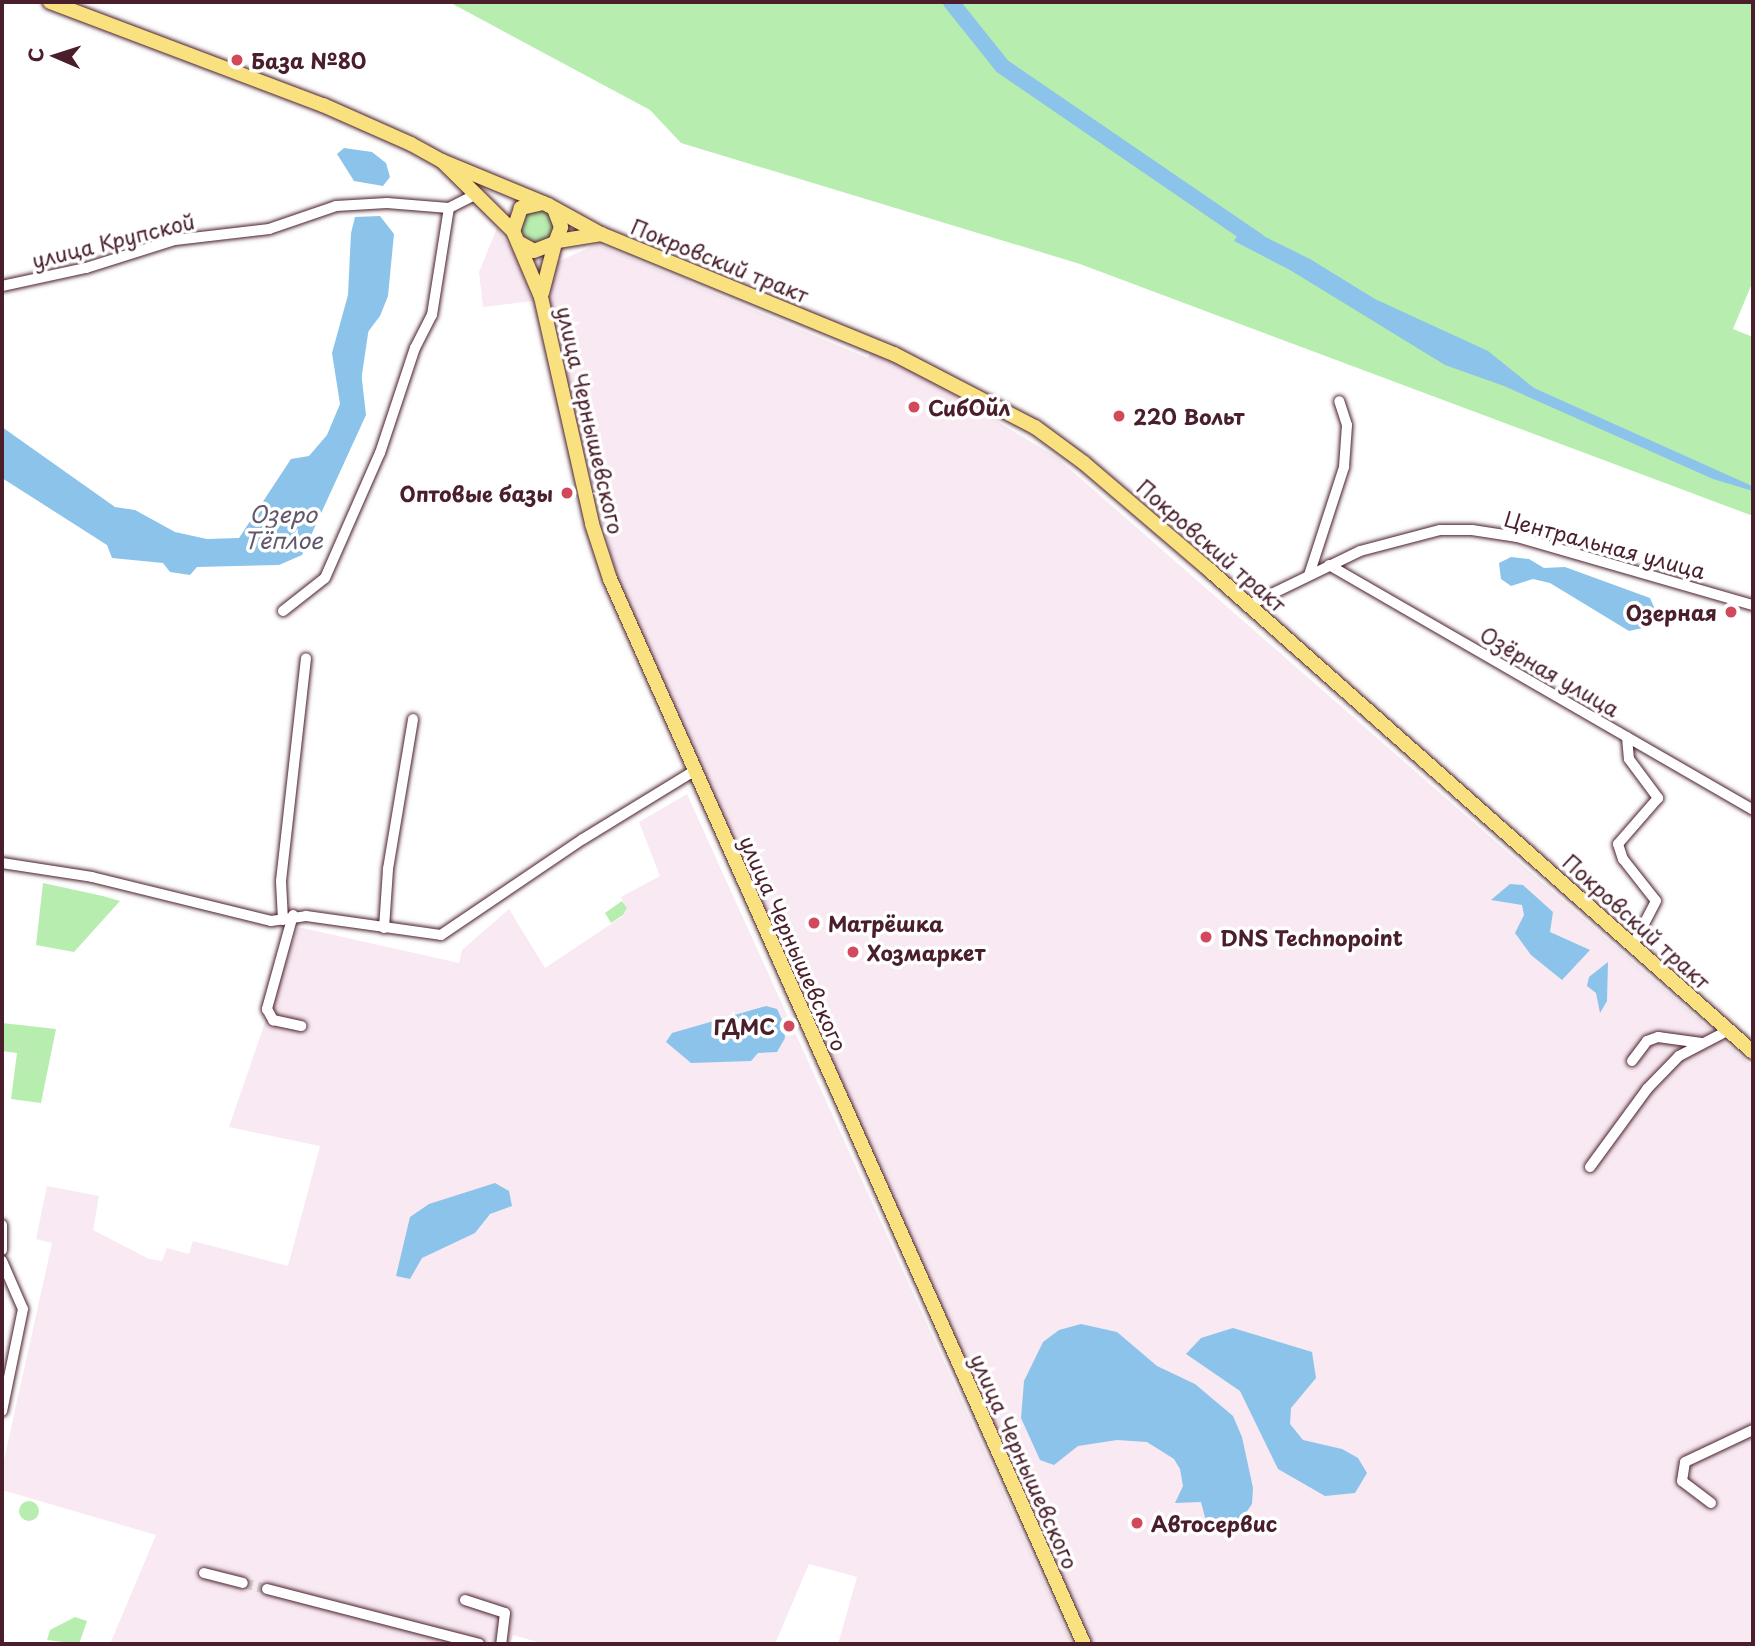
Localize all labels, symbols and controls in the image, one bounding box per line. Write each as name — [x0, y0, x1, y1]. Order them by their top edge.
north arrow — [21, 21, 91, 91]
text: С — [21, 47, 49, 63]
place label: База №80 — [251, 47, 367, 73]
marker: База №80 — [229, 52, 245, 68]
street label: улица Крупской — [28, 207, 198, 273]
street label: Покровский тракт — [628, 213, 812, 307]
street label: улица Чернышевского — [552, 303, 630, 537]
place label: СибОйл — [928, 394, 1010, 420]
marker: СибОйл — [906, 399, 922, 415]
place label: 220 Вольт — [1133, 403, 1245, 429]
marker: 220 Вольт — [1111, 408, 1127, 424]
street label: Покровский тракт — [1132, 473, 1292, 617]
place label: Оптовые базы — [399, 480, 553, 506]
marker: Оптовые базы — [559, 485, 575, 501]
water label: Озеро Тёплое — [243, 500, 323, 554]
street label: Центральная улица — [1502, 505, 1708, 583]
place label: Озерная — [1626, 599, 1717, 625]
marker: Озерная — [1723, 604, 1739, 620]
street label: Озёрная улица — [1475, 621, 1625, 721]
street label: улица Чернышевского — [735, 831, 853, 1055]
street label: Покровский тракт — [1558, 848, 1716, 994]
place label: Матрёшка — [828, 910, 944, 936]
marker: Матрёшка — [806, 915, 822, 931]
place label: DNS Technopoint — [1220, 924, 1401, 950]
marker: DNS Technopoint — [1198, 929, 1214, 945]
place label: Хозмаркет — [867, 939, 985, 965]
marker: Хозмаркет — [845, 944, 861, 960]
place label: ГДМС — [713, 1013, 775, 1039]
marker: ГДМС — [781, 1018, 797, 1034]
street label: улица Чернышевского — [966, 1349, 1084, 1573]
place label: Автосервис — [1151, 1510, 1277, 1536]
marker: Автосервис — [1129, 1515, 1145, 1531]

